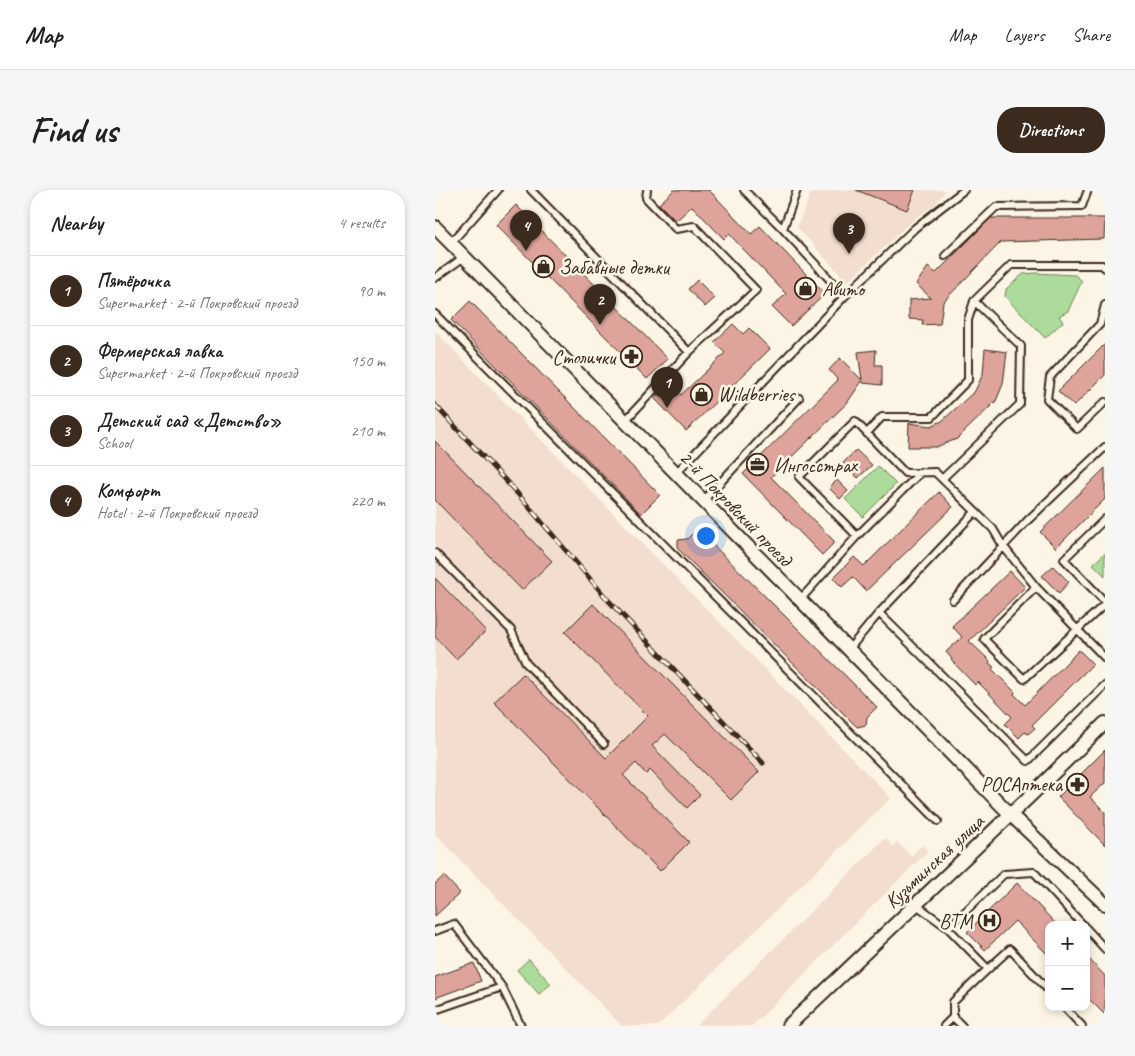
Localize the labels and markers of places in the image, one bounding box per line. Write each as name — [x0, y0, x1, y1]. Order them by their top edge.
pin: 4 — [510, 210, 542, 251]
pin: 3 — [833, 213, 865, 254]
shop icon: Забавные детки — [531, 255, 555, 279]
place label: Забавные детки — [559, 255, 671, 280]
shop icon: Авито — [794, 277, 818, 301]
place label: Авито — [822, 277, 866, 302]
pin: 2 — [584, 284, 616, 325]
place label: Столички — [552, 345, 617, 370]
pharmacy icon: Столички — [619, 345, 643, 369]
pin: 1 — [651, 367, 683, 408]
shop icon: Wildberries — [690, 382, 714, 406]
place label: Wildberries — [718, 382, 797, 407]
office icon: Ингосстрах — [746, 453, 770, 477]
place label: Ингосстрах — [774, 453, 859, 478]
place label: РОСАптека — [981, 772, 1064, 797]
pharmacy icon: РОСАптека — [1066, 772, 1090, 796]
place label: ВТМ — [939, 909, 975, 934]
hospital icon: ВТМ — [977, 909, 1001, 933]

